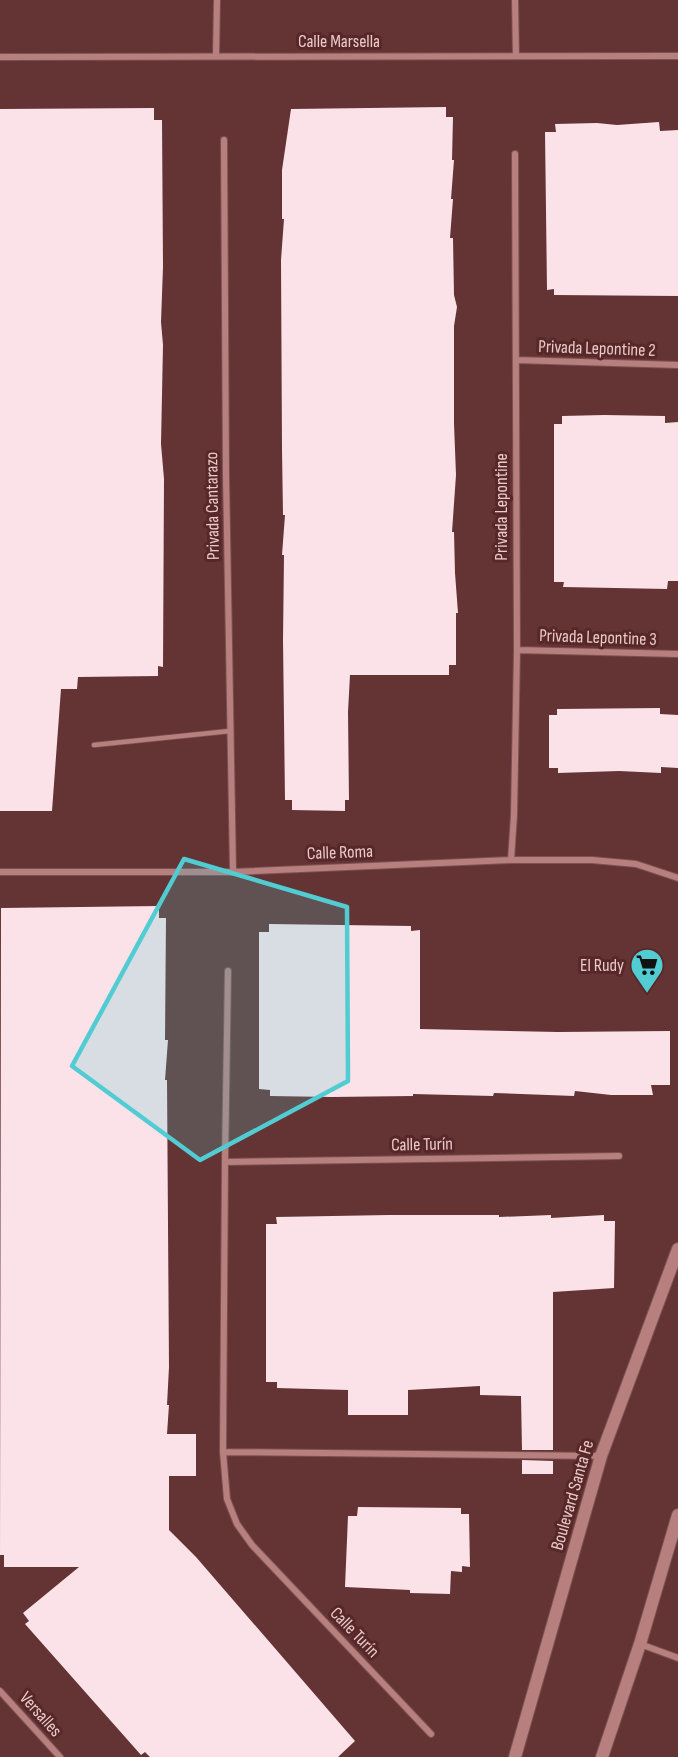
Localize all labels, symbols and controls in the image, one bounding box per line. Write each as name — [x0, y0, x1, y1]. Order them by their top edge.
street label: Calle Marsella — [298, 31, 380, 52]
street label: Privada Lepontine 2 — [538, 336, 656, 361]
street label: Privada Cantarazo — [201, 452, 224, 560]
street label: Privada Lepontine — [491, 453, 512, 561]
street label: Privada Lepontine 3 — [539, 625, 657, 650]
street label: Calle Roma — [307, 841, 374, 864]
supermarket icon: El Rudy — [629, 947, 665, 994]
place label: El Rudy — [580, 955, 624, 976]
street label: Calle Turín — [391, 1133, 453, 1156]
street label: Boulevard Santa Fe — [547, 1438, 598, 1553]
street label: Calle Turín — [326, 1603, 384, 1662]
street label: Versalles — [15, 1687, 66, 1741]

